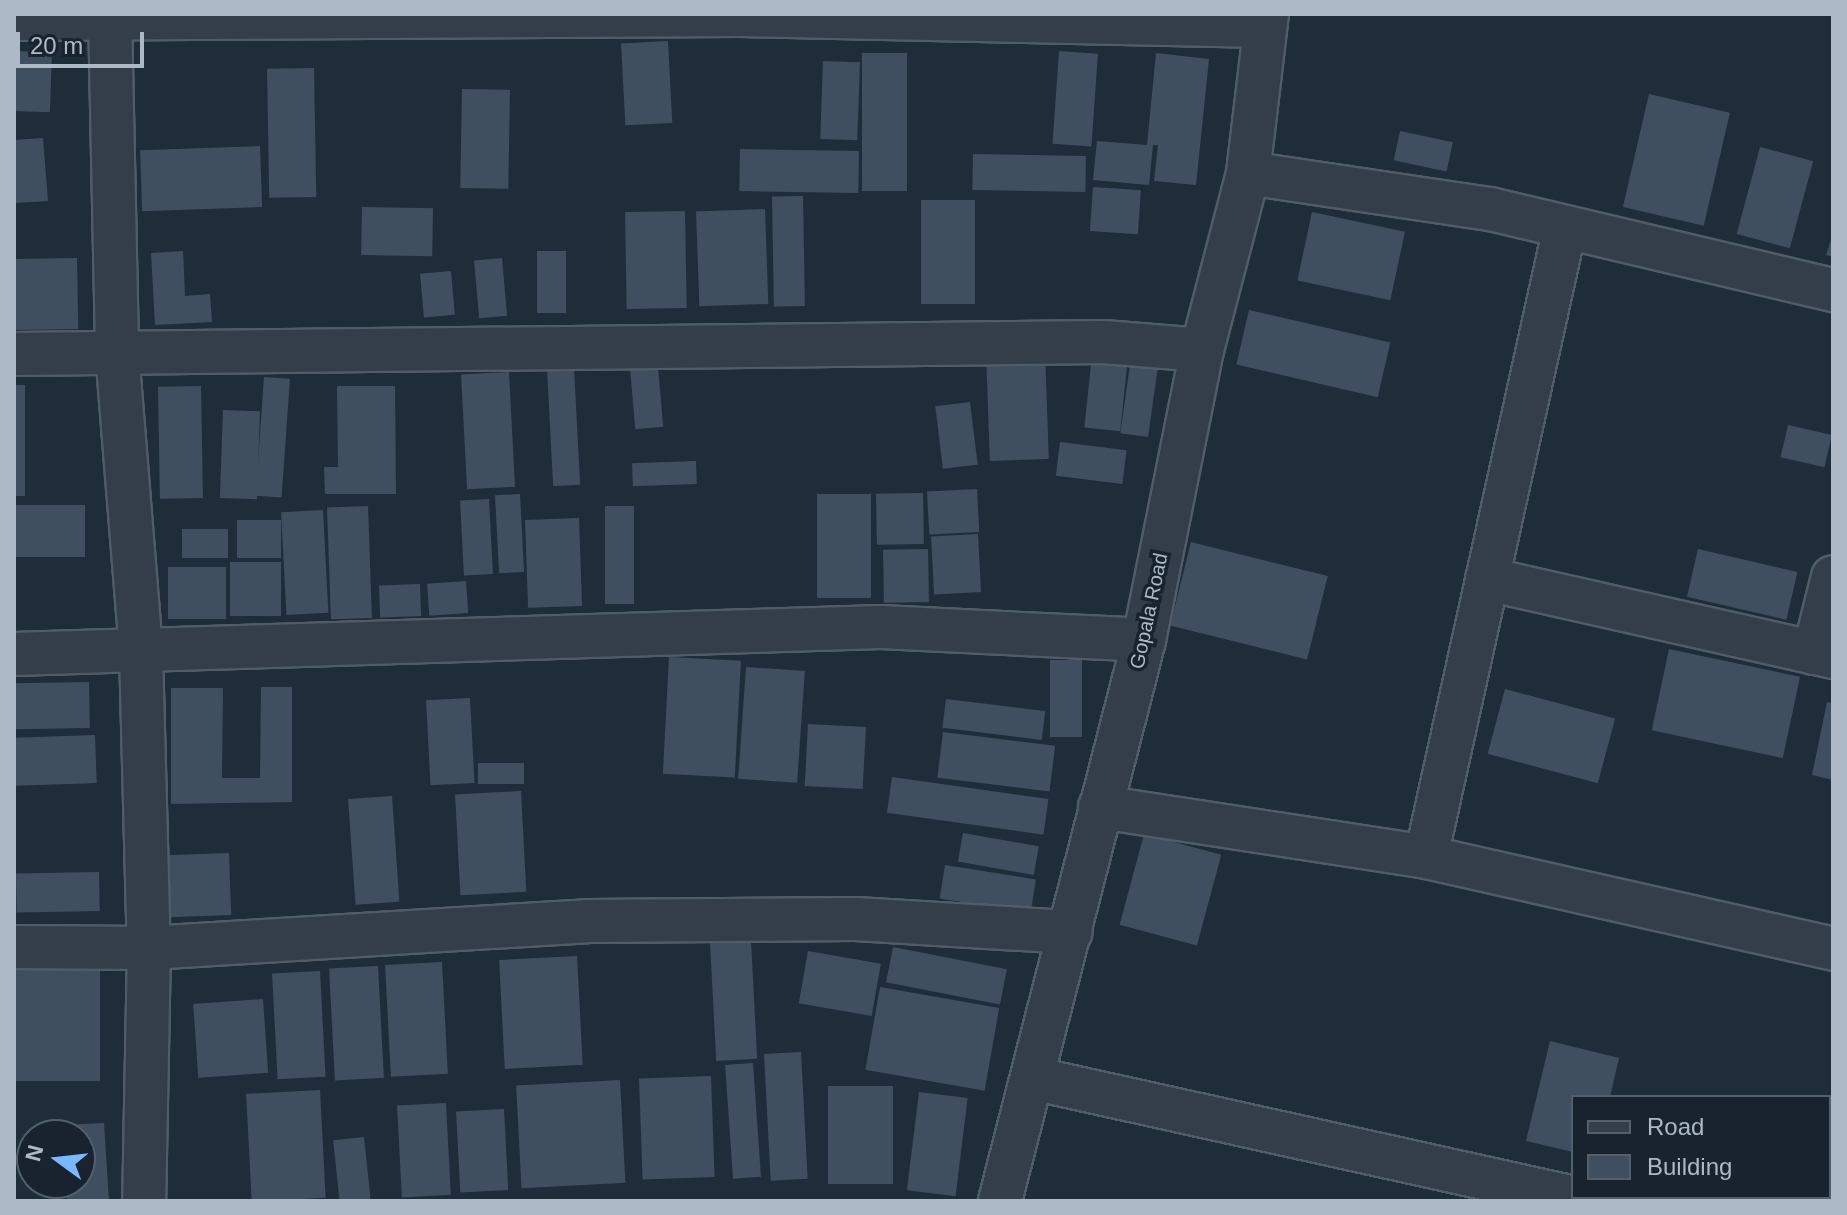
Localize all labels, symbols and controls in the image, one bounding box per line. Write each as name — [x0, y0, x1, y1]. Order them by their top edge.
scale bar — [20, 16, 148, 66]
text: 20 m — [30, 32, 83, 59]
street label: Gopala Road — [1125, 551, 1173, 671]
legend — [1571, 1095, 1831, 1199]
text: Road — [1647, 1113, 1704, 1140]
north arrow — [16, 1119, 96, 1199]
text: N — [20, 1142, 48, 1164]
text: Building — [1647, 1153, 1732, 1180]

